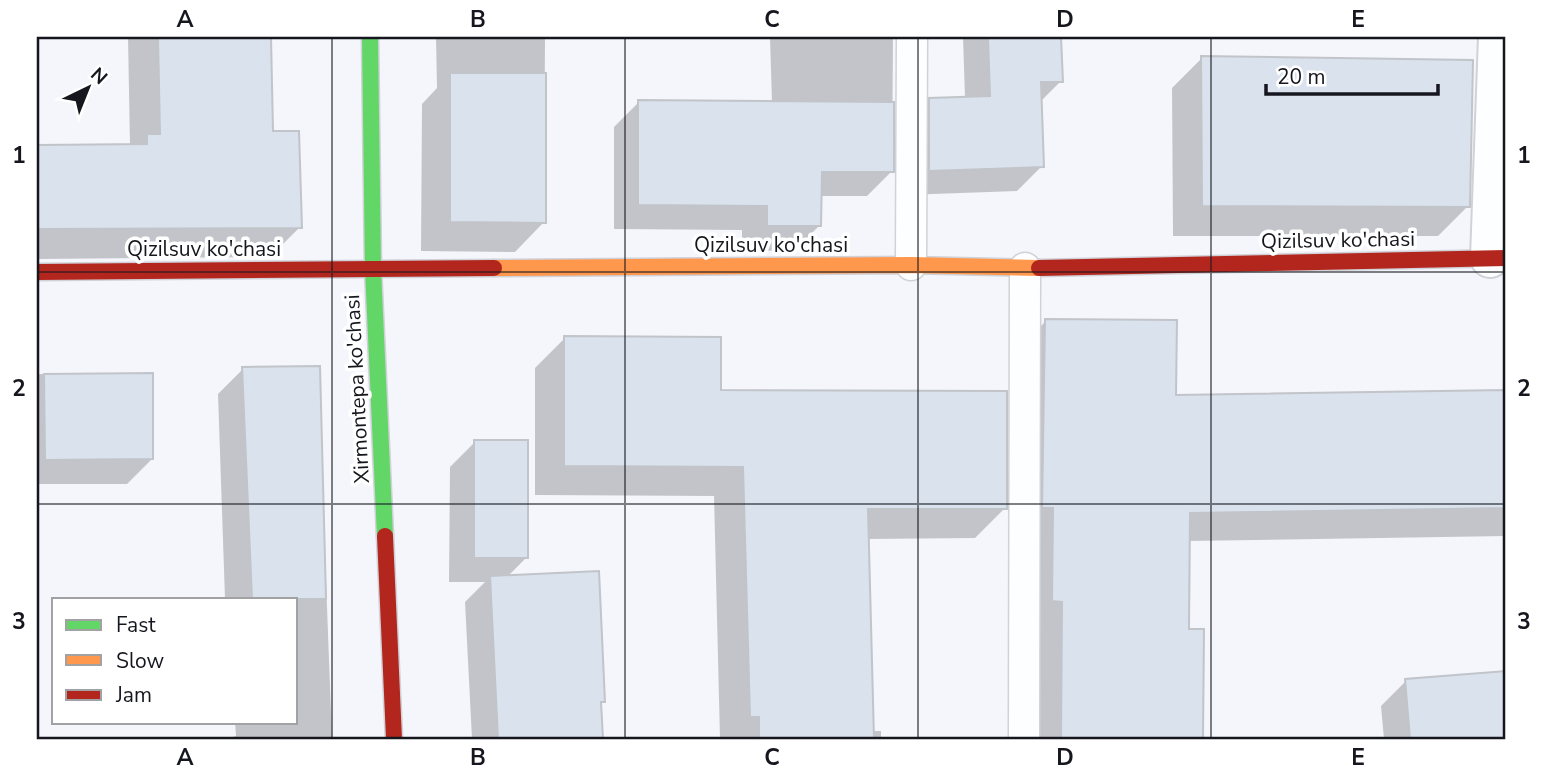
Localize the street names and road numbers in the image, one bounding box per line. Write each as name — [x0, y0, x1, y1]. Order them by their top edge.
street label: Qizilsuv ko'chasi — [1261, 225, 1415, 255]
street label: Qizilsuv ko'chasi — [694, 231, 848, 259]
street label: Qizilsuv ko'chasi — [127, 235, 281, 263]
street label: Xirmontepa ko'chasi — [338, 294, 376, 484]

